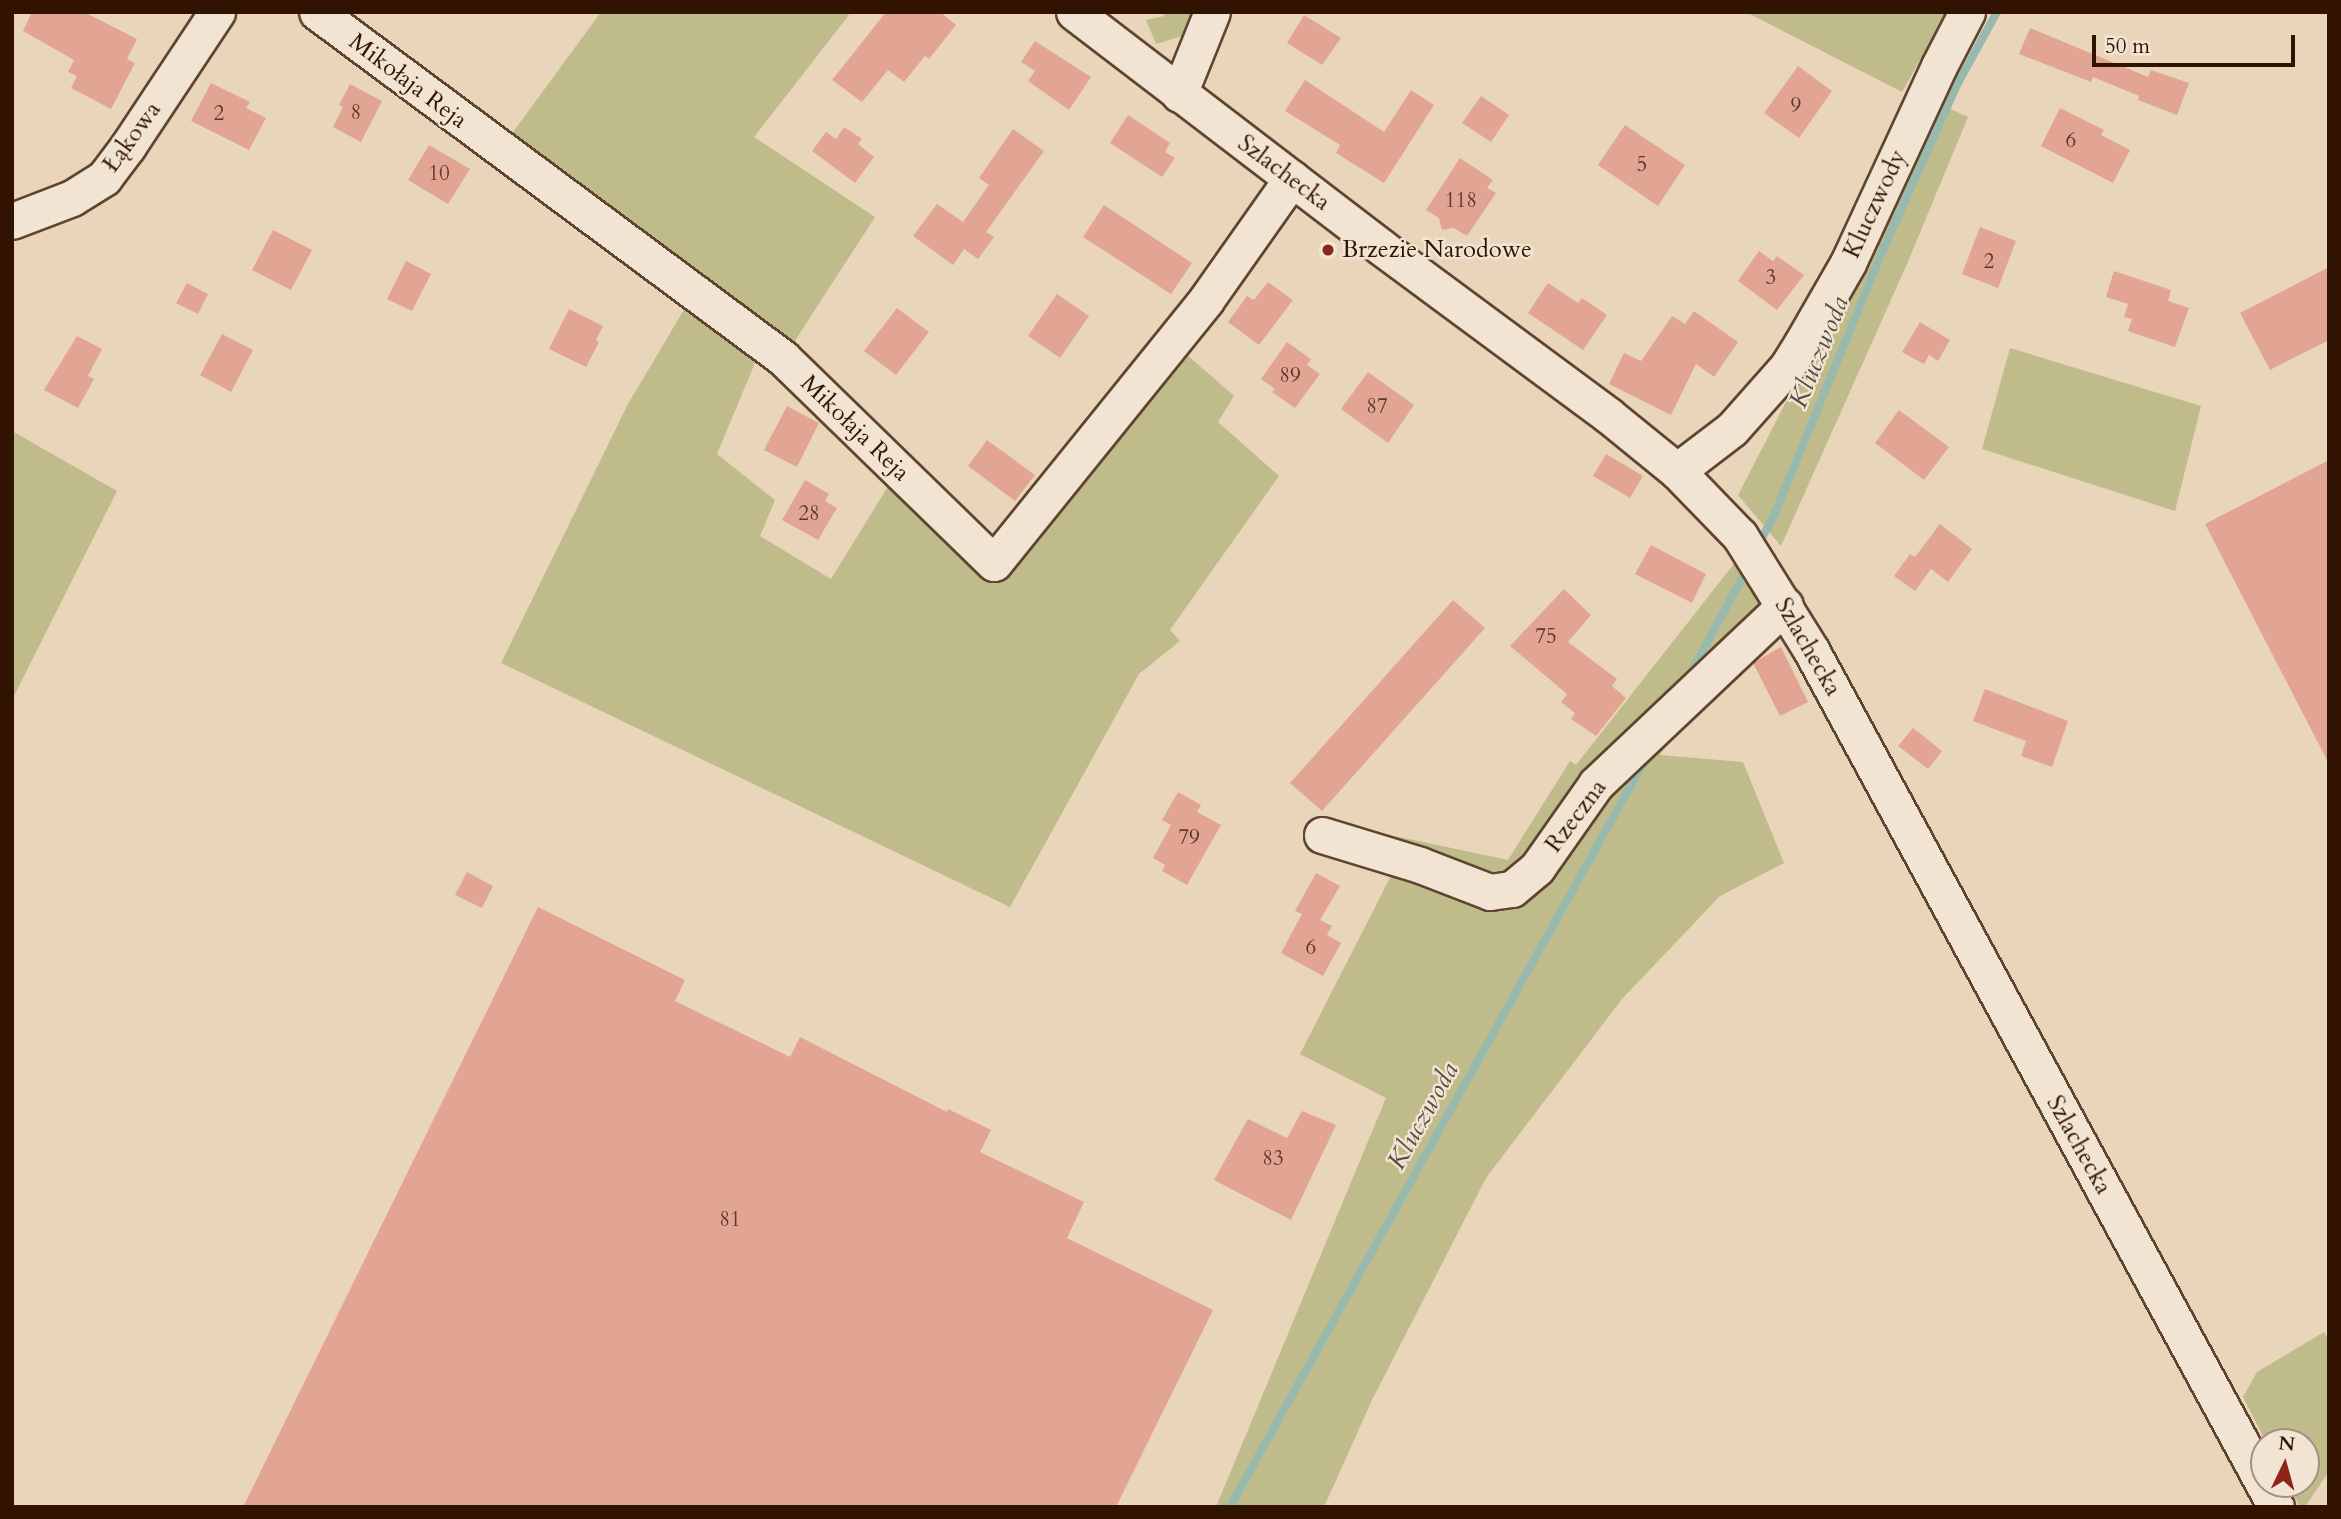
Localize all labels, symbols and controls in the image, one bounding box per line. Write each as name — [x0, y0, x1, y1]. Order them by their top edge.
scale bar — [2096, 21, 2299, 65]
street label: Mikołaja Reja — [343, 27, 473, 135]
text: 50 m — [2105, 32, 2150, 61]
house number: 9 — [1791, 93, 1801, 119]
street label: Łąkowa — [97, 96, 167, 178]
house number: 8 — [351, 100, 361, 126]
house number: 2 — [214, 101, 224, 127]
house number: 6 — [2066, 128, 2076, 154]
street label: Szlachecka — [1232, 129, 1336, 217]
street label: Kluczwody — [1837, 145, 1913, 263]
house number: 5 — [1637, 152, 1647, 178]
house number: 10 — [428, 161, 450, 187]
house number: 118 — [1445, 188, 1477, 214]
place label: Brzezie Narodowe — [1342, 236, 1532, 264]
marker: Brzezie Narodowe — [1320, 242, 1336, 258]
house number: 2 — [1984, 249, 1994, 275]
house number: 3 — [1766, 265, 1776, 291]
water label: Kluczwoda — [1783, 292, 1855, 412]
house number: 89 — [1279, 363, 1301, 389]
street label: Mikołaja Reja — [794, 369, 916, 487]
house number: 87 — [1366, 394, 1388, 420]
house number: 28 — [798, 501, 820, 527]
street label: Szlachecka — [1768, 593, 1848, 701]
house number: 75 — [1535, 624, 1557, 650]
street label: Rzeczna — [1539, 774, 1613, 858]
house number: 79 — [1178, 825, 1200, 851]
house number: 6 — [1306, 935, 1316, 961]
water label: Kluczwoda — [1381, 1057, 1465, 1175]
street label: Szlachecka — [2040, 1091, 2118, 1199]
house number: 83 — [1262, 1146, 1284, 1172]
house number: 81 — [719, 1207, 741, 1233]
north arrow — [2250, 1428, 2320, 1498]
text: N — [2277, 1430, 2296, 1458]

